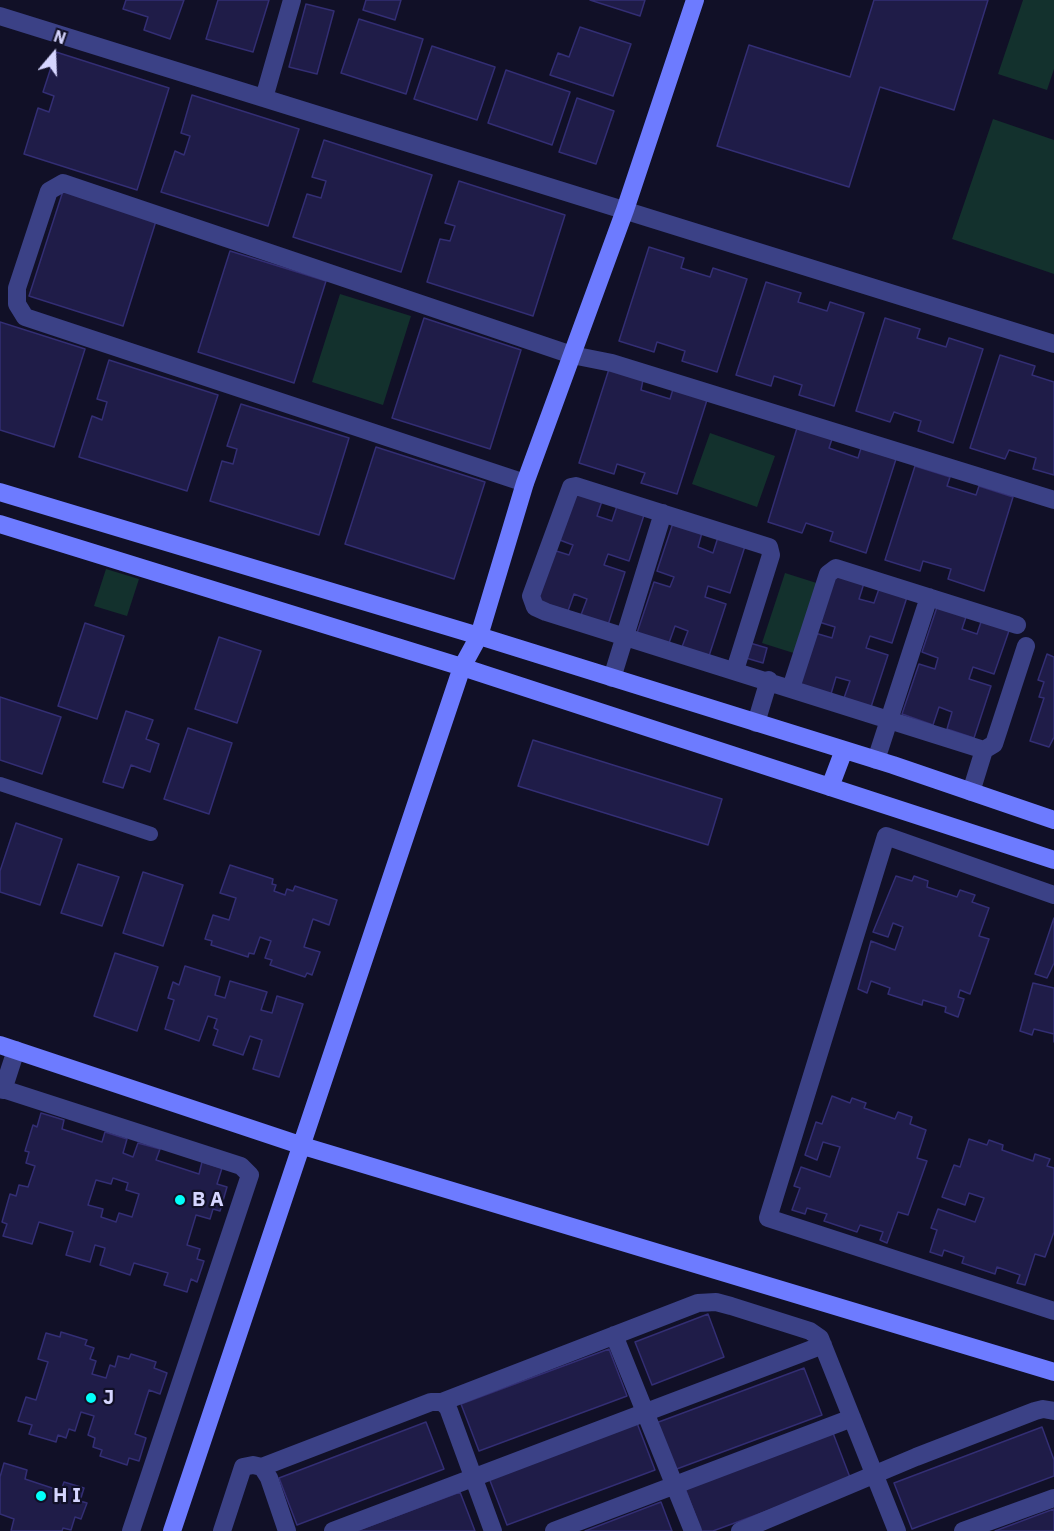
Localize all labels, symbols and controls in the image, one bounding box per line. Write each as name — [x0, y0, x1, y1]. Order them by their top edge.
north arrow — [24, 24, 84, 84]
text: N — [51, 26, 69, 48]
place label: B A — [192, 1188, 224, 1212]
marker: B A — [173, 1193, 187, 1207]
place label: J — [103, 1386, 114, 1410]
marker: J — [84, 1391, 98, 1405]
place label: H I — [53, 1484, 81, 1508]
marker: H I — [34, 1489, 48, 1503]

